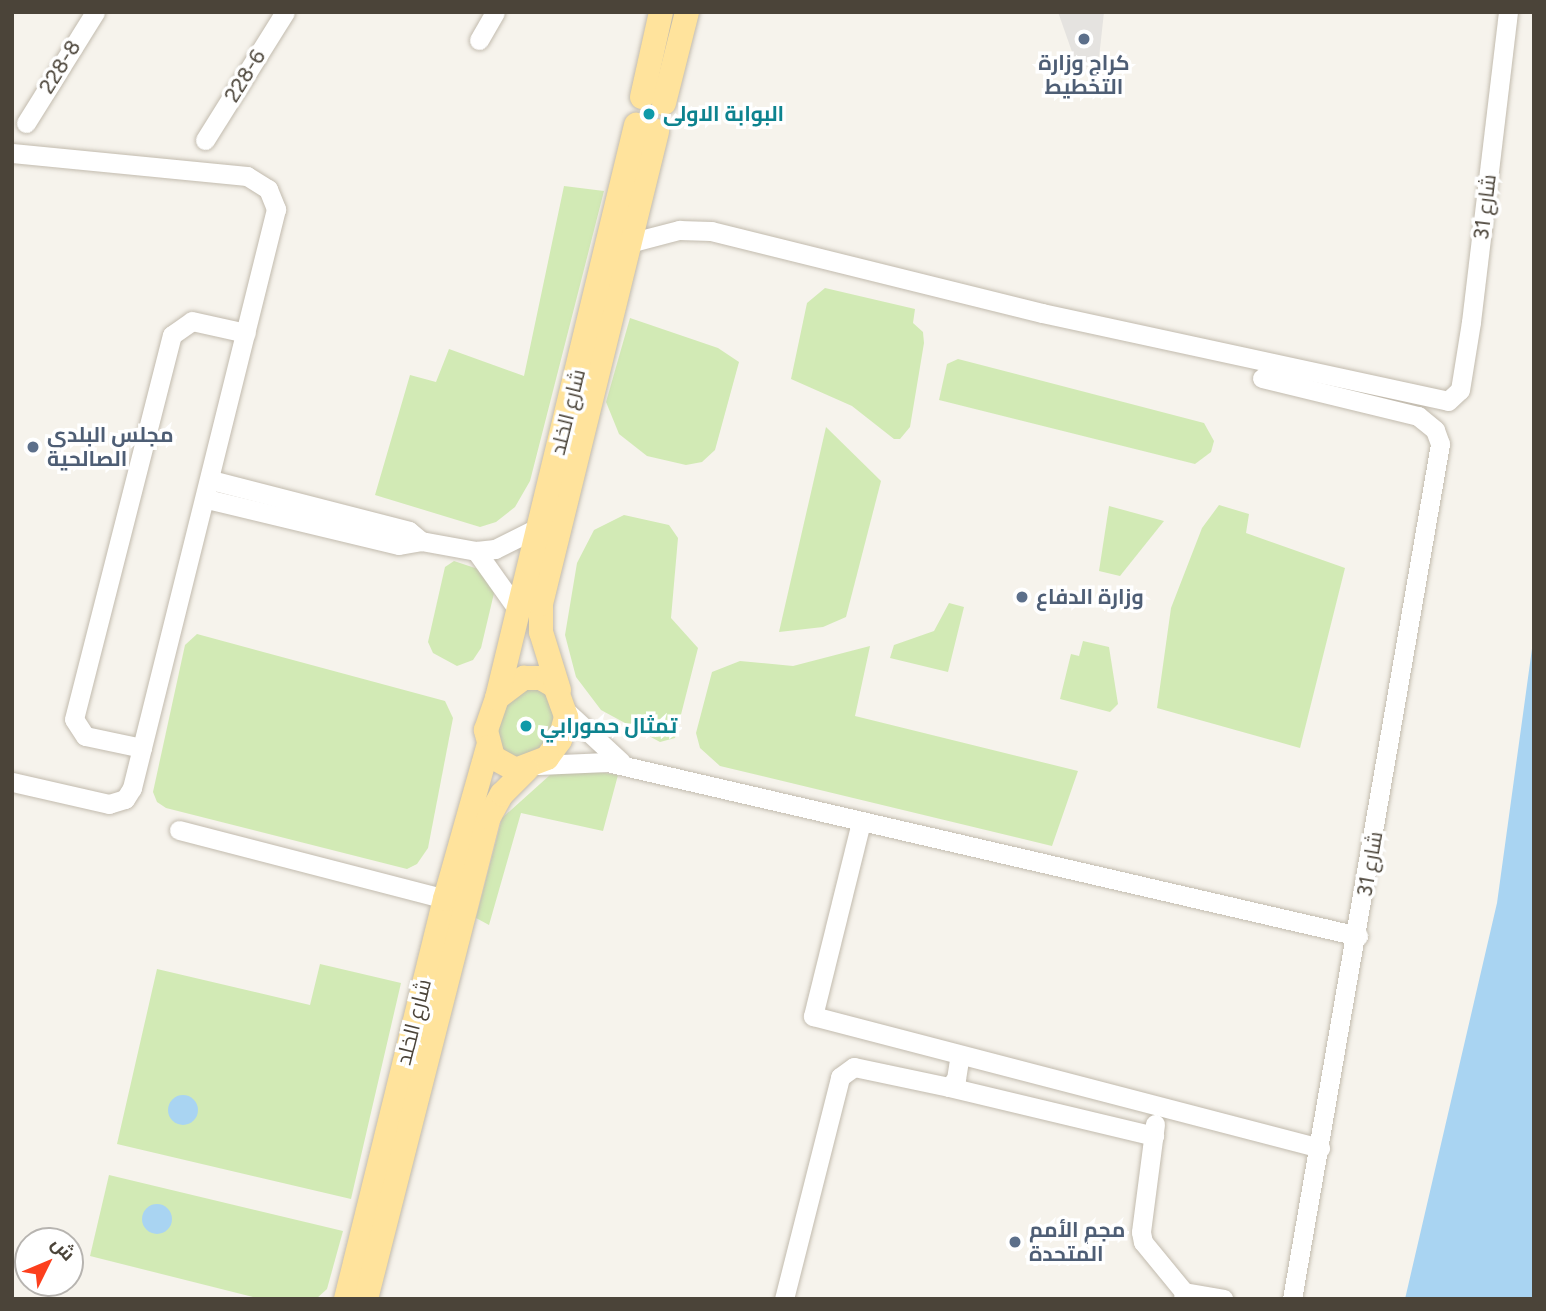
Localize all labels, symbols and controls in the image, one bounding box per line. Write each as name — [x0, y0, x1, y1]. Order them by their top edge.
marker: كراج وزارة التخطيط — [1076, 31, 1092, 47]
street label: 228-8 — [34, 36, 86, 98]
street label: 228-6 — [219, 45, 271, 107]
place label: كراج وزارة التخطيط — [1038, 50, 1130, 100]
place label: البوابة الاولى — [663, 101, 784, 127]
marker: البوابة الاولى — [641, 106, 657, 122]
street label: شارع 31 — [1468, 173, 1502, 241]
street label: شارع الخلد — [545, 366, 591, 458]
place label: مجلس البلدي الصالحية — [47, 422, 174, 472]
marker: مجلس البلدي الصالحية — [25, 439, 41, 455]
place label: وزارة الدفاع — [1036, 584, 1144, 610]
marker: وزارة الدفاع — [1014, 589, 1030, 605]
place label: تمثال حمورابي — [540, 713, 677, 739]
marker: تمثال حمورابي — [518, 718, 534, 734]
street label: شارع 31 — [1352, 829, 1388, 899]
street label: شارع الخلد — [391, 976, 437, 1068]
place label: مجم الأمم المتحدة — [1029, 1217, 1125, 1267]
north arrow — [14, 1227, 84, 1297]
text: ش — [47, 1232, 80, 1265]
marker: مجم الأمم المتحدة — [1007, 1234, 1023, 1250]

